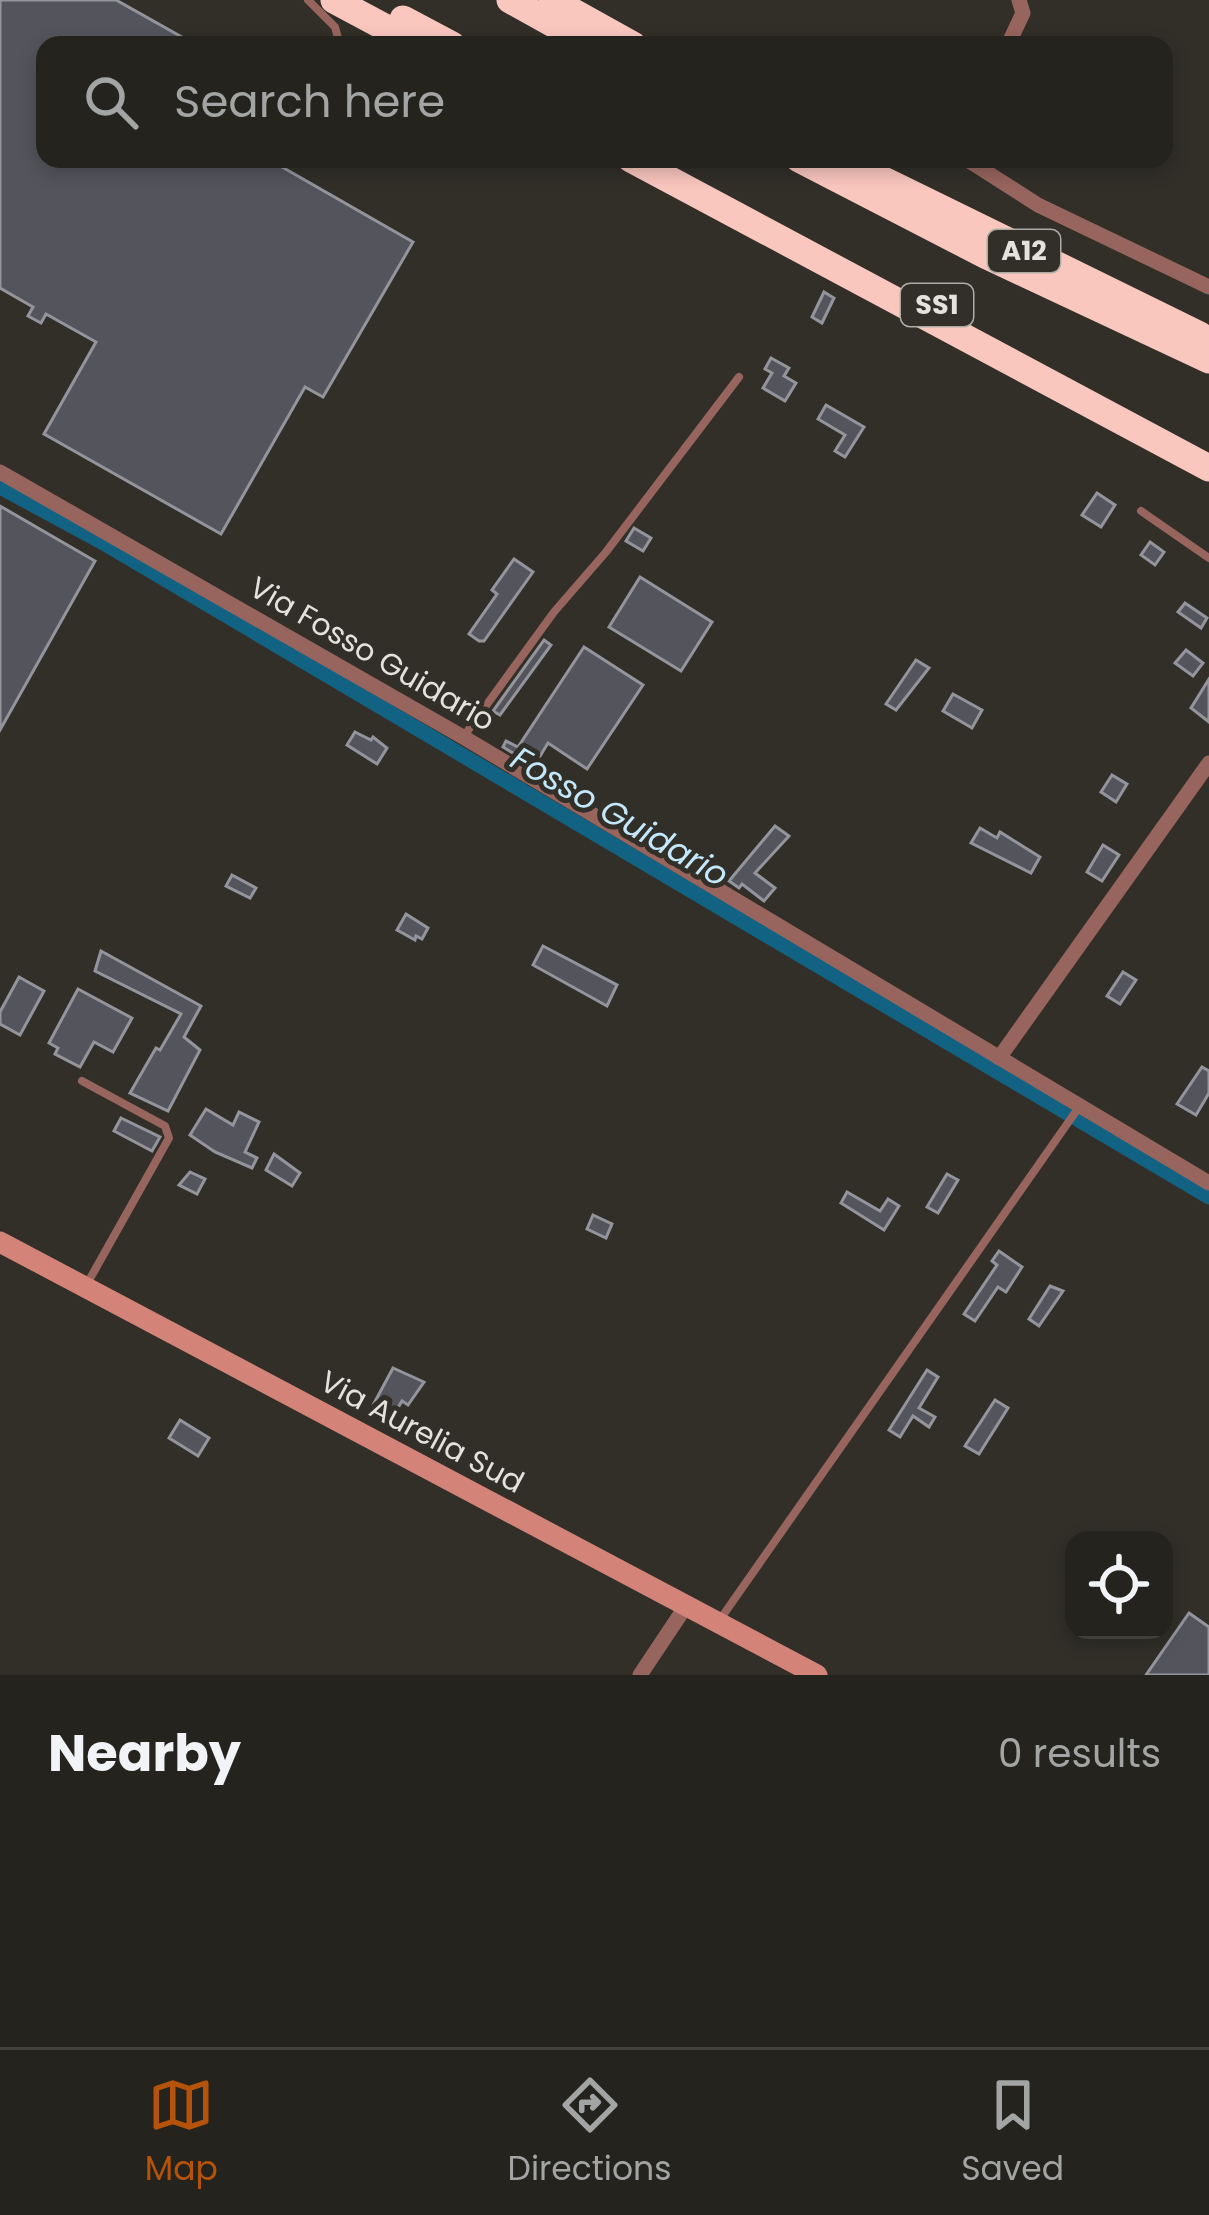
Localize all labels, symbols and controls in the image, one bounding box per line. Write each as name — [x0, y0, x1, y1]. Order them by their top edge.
search box — [36, 36, 1173, 168]
icon: search — [78, 69, 144, 135]
text: Search here — [174, 70, 445, 133]
road number: A12 — [988, 230, 1060, 272]
road number: SS1 — [901, 284, 973, 326]
street label: Via Fosso Guidario — [242, 566, 503, 741]
water label: Fosso Guidario — [502, 735, 737, 898]
street label: Via Aurelia Sud — [313, 1360, 532, 1503]
map controls — [1065, 1531, 1173, 1639]
button: locate — [1065, 1531, 1173, 1639]
text: Nearby — [48, 1717, 241, 1789]
text: 0 results — [998, 1726, 1161, 1781]
tab: Map — [145, 2072, 218, 2194]
tab: Directions — [508, 2072, 671, 2194]
tab: Saved — [961, 2072, 1064, 2194]

